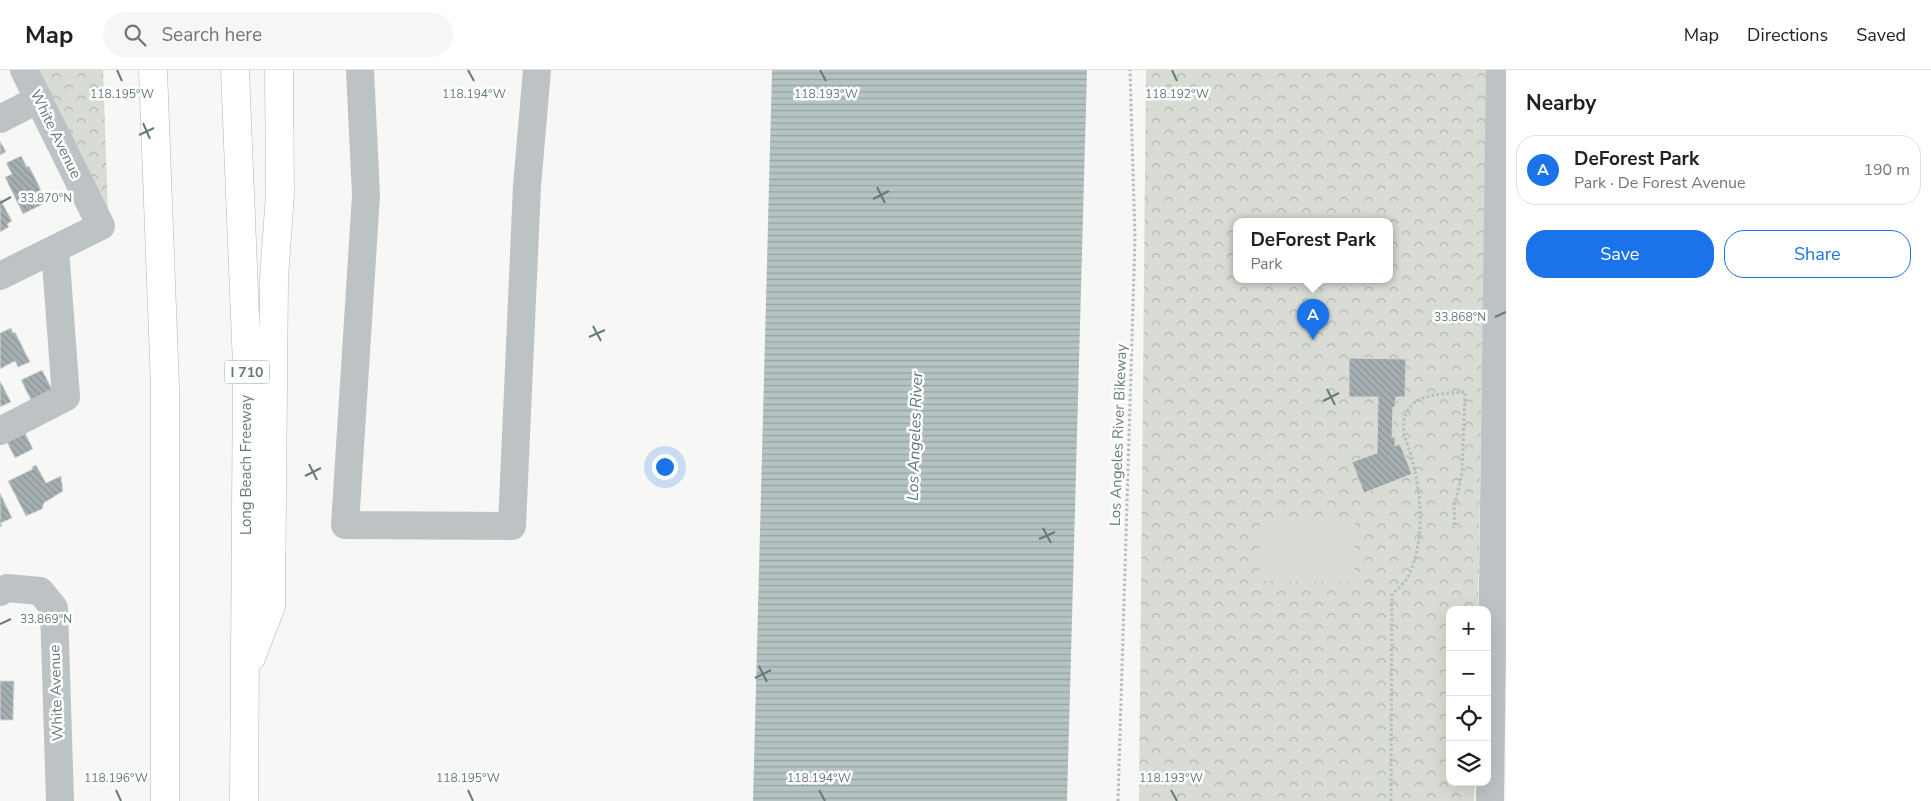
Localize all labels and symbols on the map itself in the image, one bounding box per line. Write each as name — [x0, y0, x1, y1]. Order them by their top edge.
street label: White Avenue — [26, 86, 86, 182]
text: 118.195°W — [90, 86, 154, 102]
text: 118.194°W — [442, 86, 506, 102]
text: 118.193°W — [794, 86, 858, 102]
text: 118.192°W — [1145, 86, 1209, 102]
text: 33.870°N — [20, 190, 72, 206]
pin: A — [1297, 299, 1329, 340]
text: 33.868°N — [1434, 309, 1486, 325]
street label: Los Angeles River Bikeway — [1105, 343, 1131, 526]
road number: I 710 — [224, 360, 270, 384]
water label: Los Angeles River — [902, 370, 928, 501]
street label: Long Beach Freeway — [236, 395, 256, 535]
your location — [652, 454, 678, 480]
text: 33.869°N — [20, 611, 72, 627]
street label: White Avenue — [44, 644, 68, 742]
text: 118.196°W — [84, 770, 148, 786]
text: 118.195°W — [436, 770, 500, 786]
text: 118.194°W — [787, 770, 851, 786]
text: 118.193°W — [1139, 770, 1203, 786]

